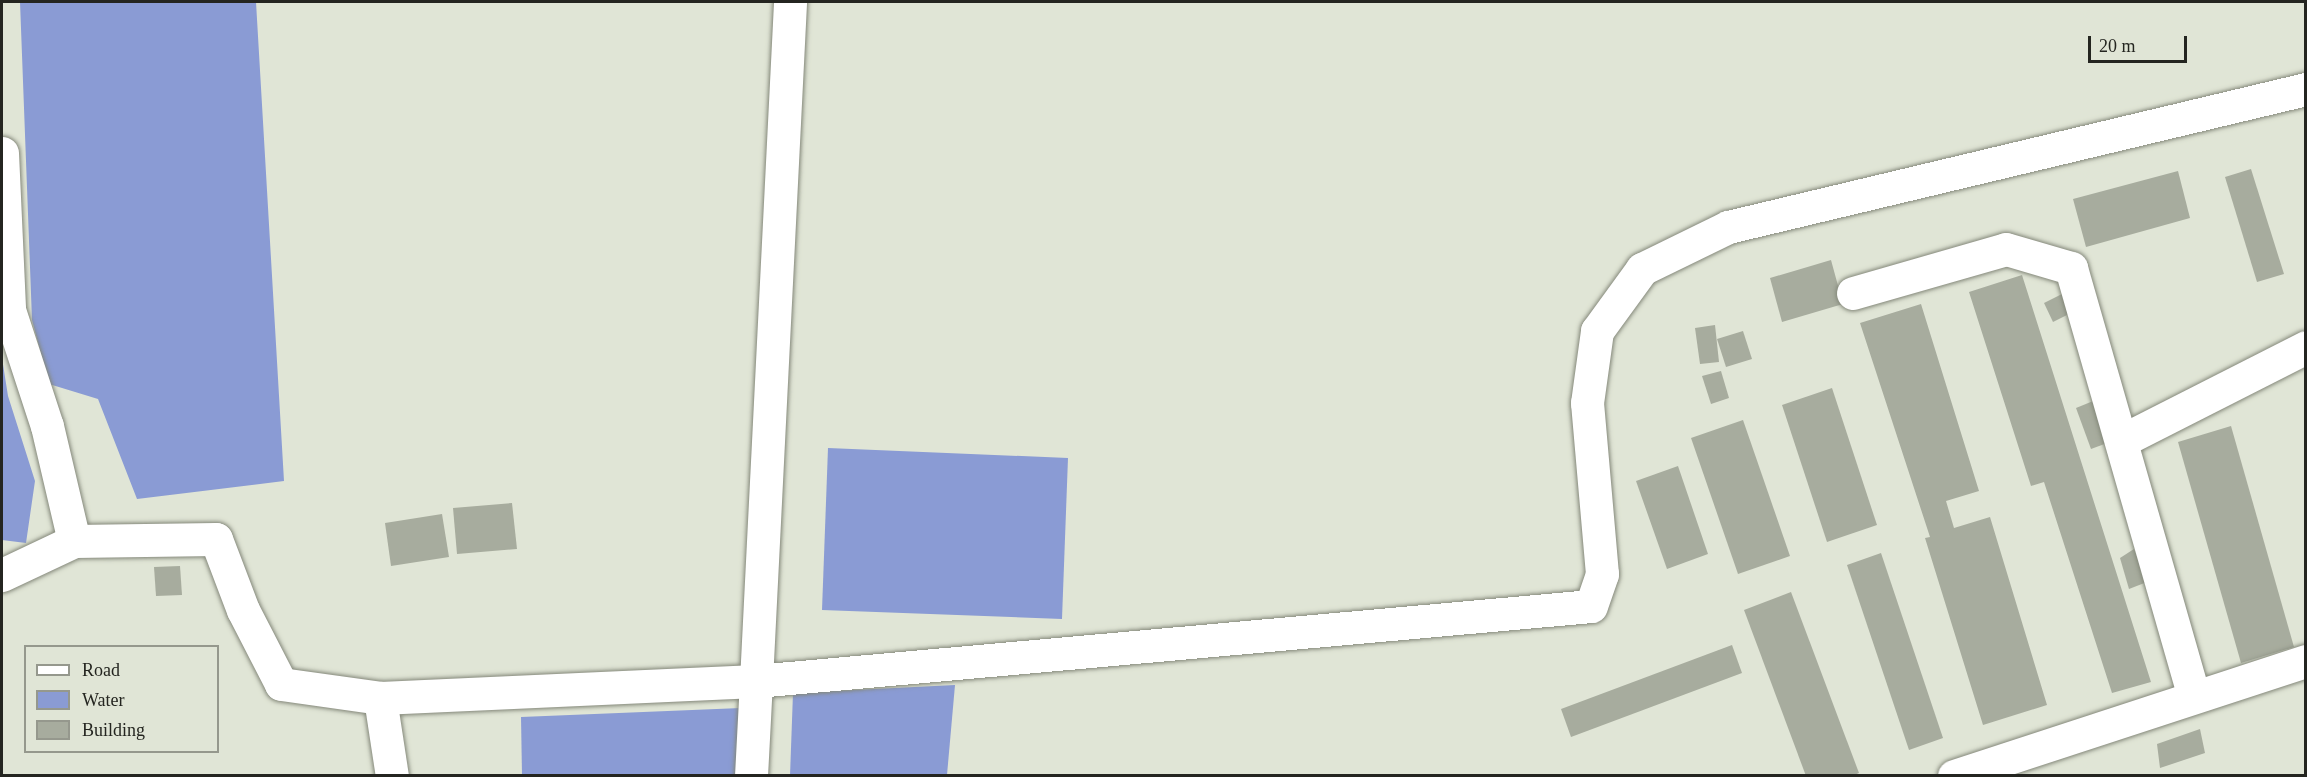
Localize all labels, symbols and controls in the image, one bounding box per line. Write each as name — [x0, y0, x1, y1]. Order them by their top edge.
scale bar — [2091, 24, 2190, 62]
text: 20 m — [2099, 36, 2136, 56]
legend — [24, 645, 219, 753]
text: Road — [82, 660, 120, 680]
text: Water — [82, 690, 125, 710]
text: Building — [82, 720, 145, 740]

